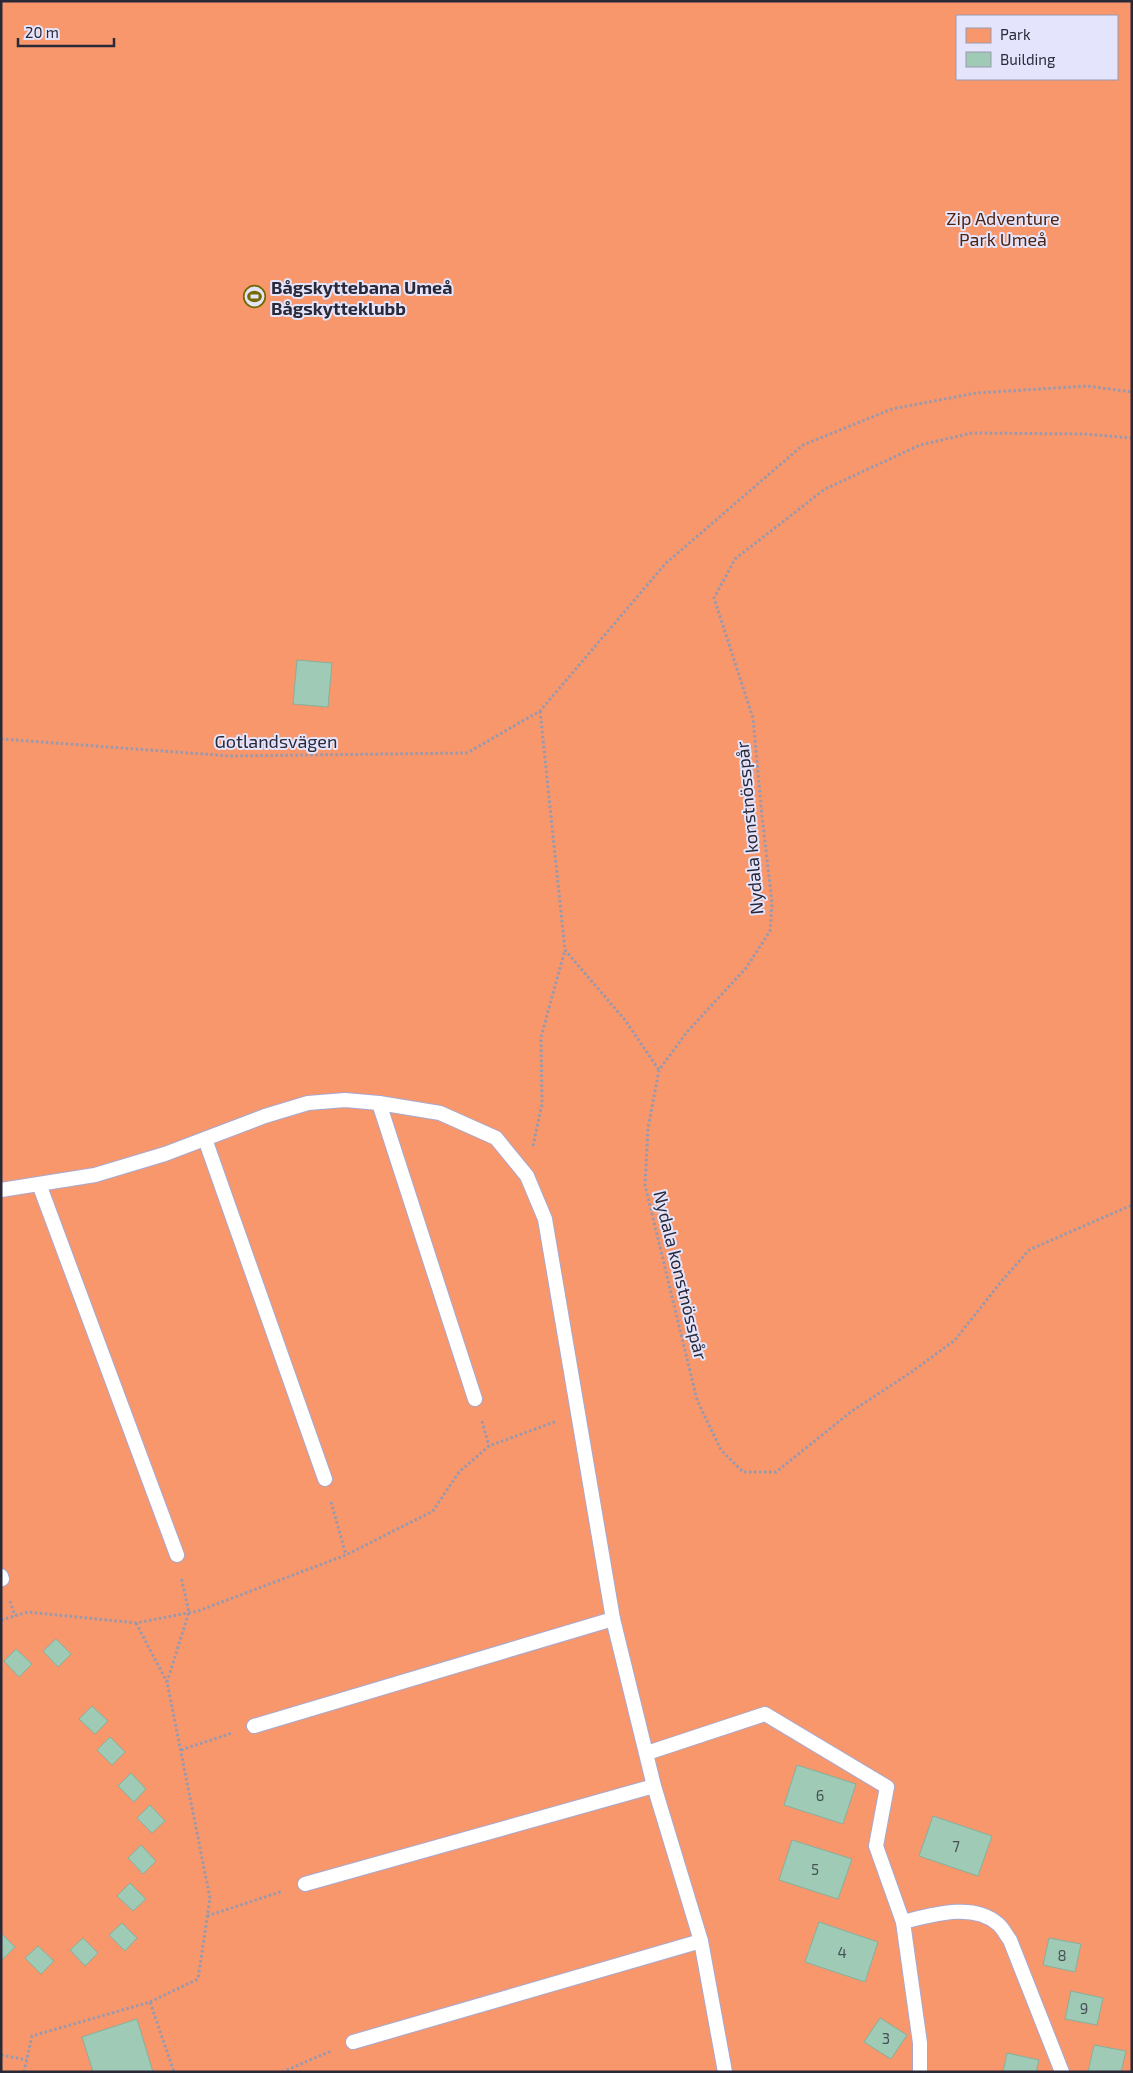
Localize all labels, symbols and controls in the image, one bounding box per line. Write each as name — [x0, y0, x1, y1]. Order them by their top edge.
scale bar — [18, 15, 114, 47]
legend — [956, 15, 1118, 80]
text: 20 m — [25, 23, 59, 41]
text: Park — [1000, 25, 1031, 43]
text: Building — [1000, 50, 1056, 68]
park label: Zip Adventure Park Umeå — [946, 207, 1060, 250]
place label: Bågskyttebana Umeå Bågskytteklubb — [271, 276, 453, 319]
sports icon: Bågskyttebana Umeå Bågskytteklubb — [243, 285, 267, 309]
street label: Gotlandsvägen — [215, 730, 337, 752]
street label: Nydala konstnösspår — [730, 741, 768, 915]
street label: Nydala konstnösspår — [649, 1188, 713, 1362]
house number: 6 — [816, 1786, 824, 1804]
house number: 7 — [952, 1837, 960, 1855]
house number: 5 — [811, 1860, 819, 1878]
house number: 4 — [837, 1943, 847, 1961]
house number: 8 — [1057, 1946, 1067, 1964]
house number: 9 — [1080, 1999, 1088, 2017]
house number: 3 — [882, 2029, 890, 2047]

